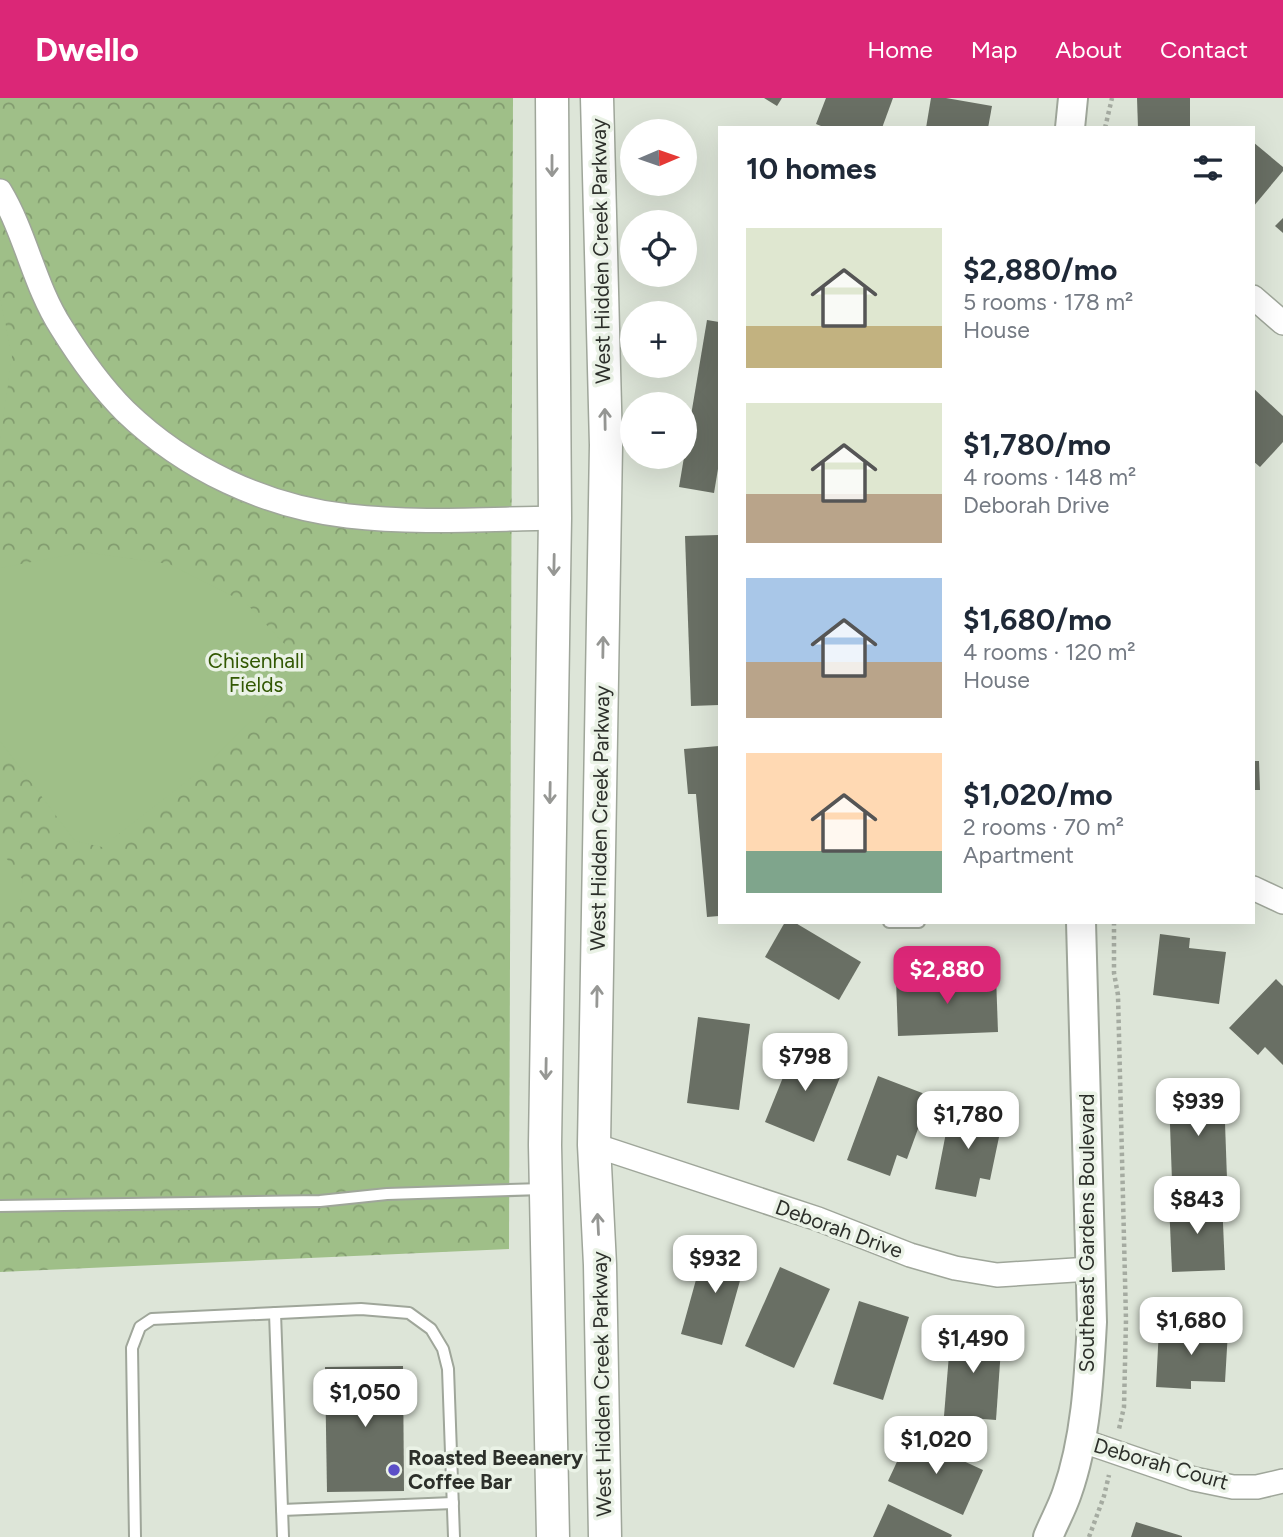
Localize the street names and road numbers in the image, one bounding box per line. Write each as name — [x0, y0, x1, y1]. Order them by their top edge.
street label: West Hidden Creek Parkway — [586, 118, 615, 384]
street label: West Hidden Creek Parkway — [585, 685, 614, 951]
street label: Southeast Gardens Boulevard — [1074, 1093, 1099, 1373]
street label: Deborah Drive — [772, 1194, 906, 1263]
street label: West Hidden Creek Parkway — [587, 1251, 616, 1517]
street label: Deborah Court — [1091, 1432, 1232, 1495]

